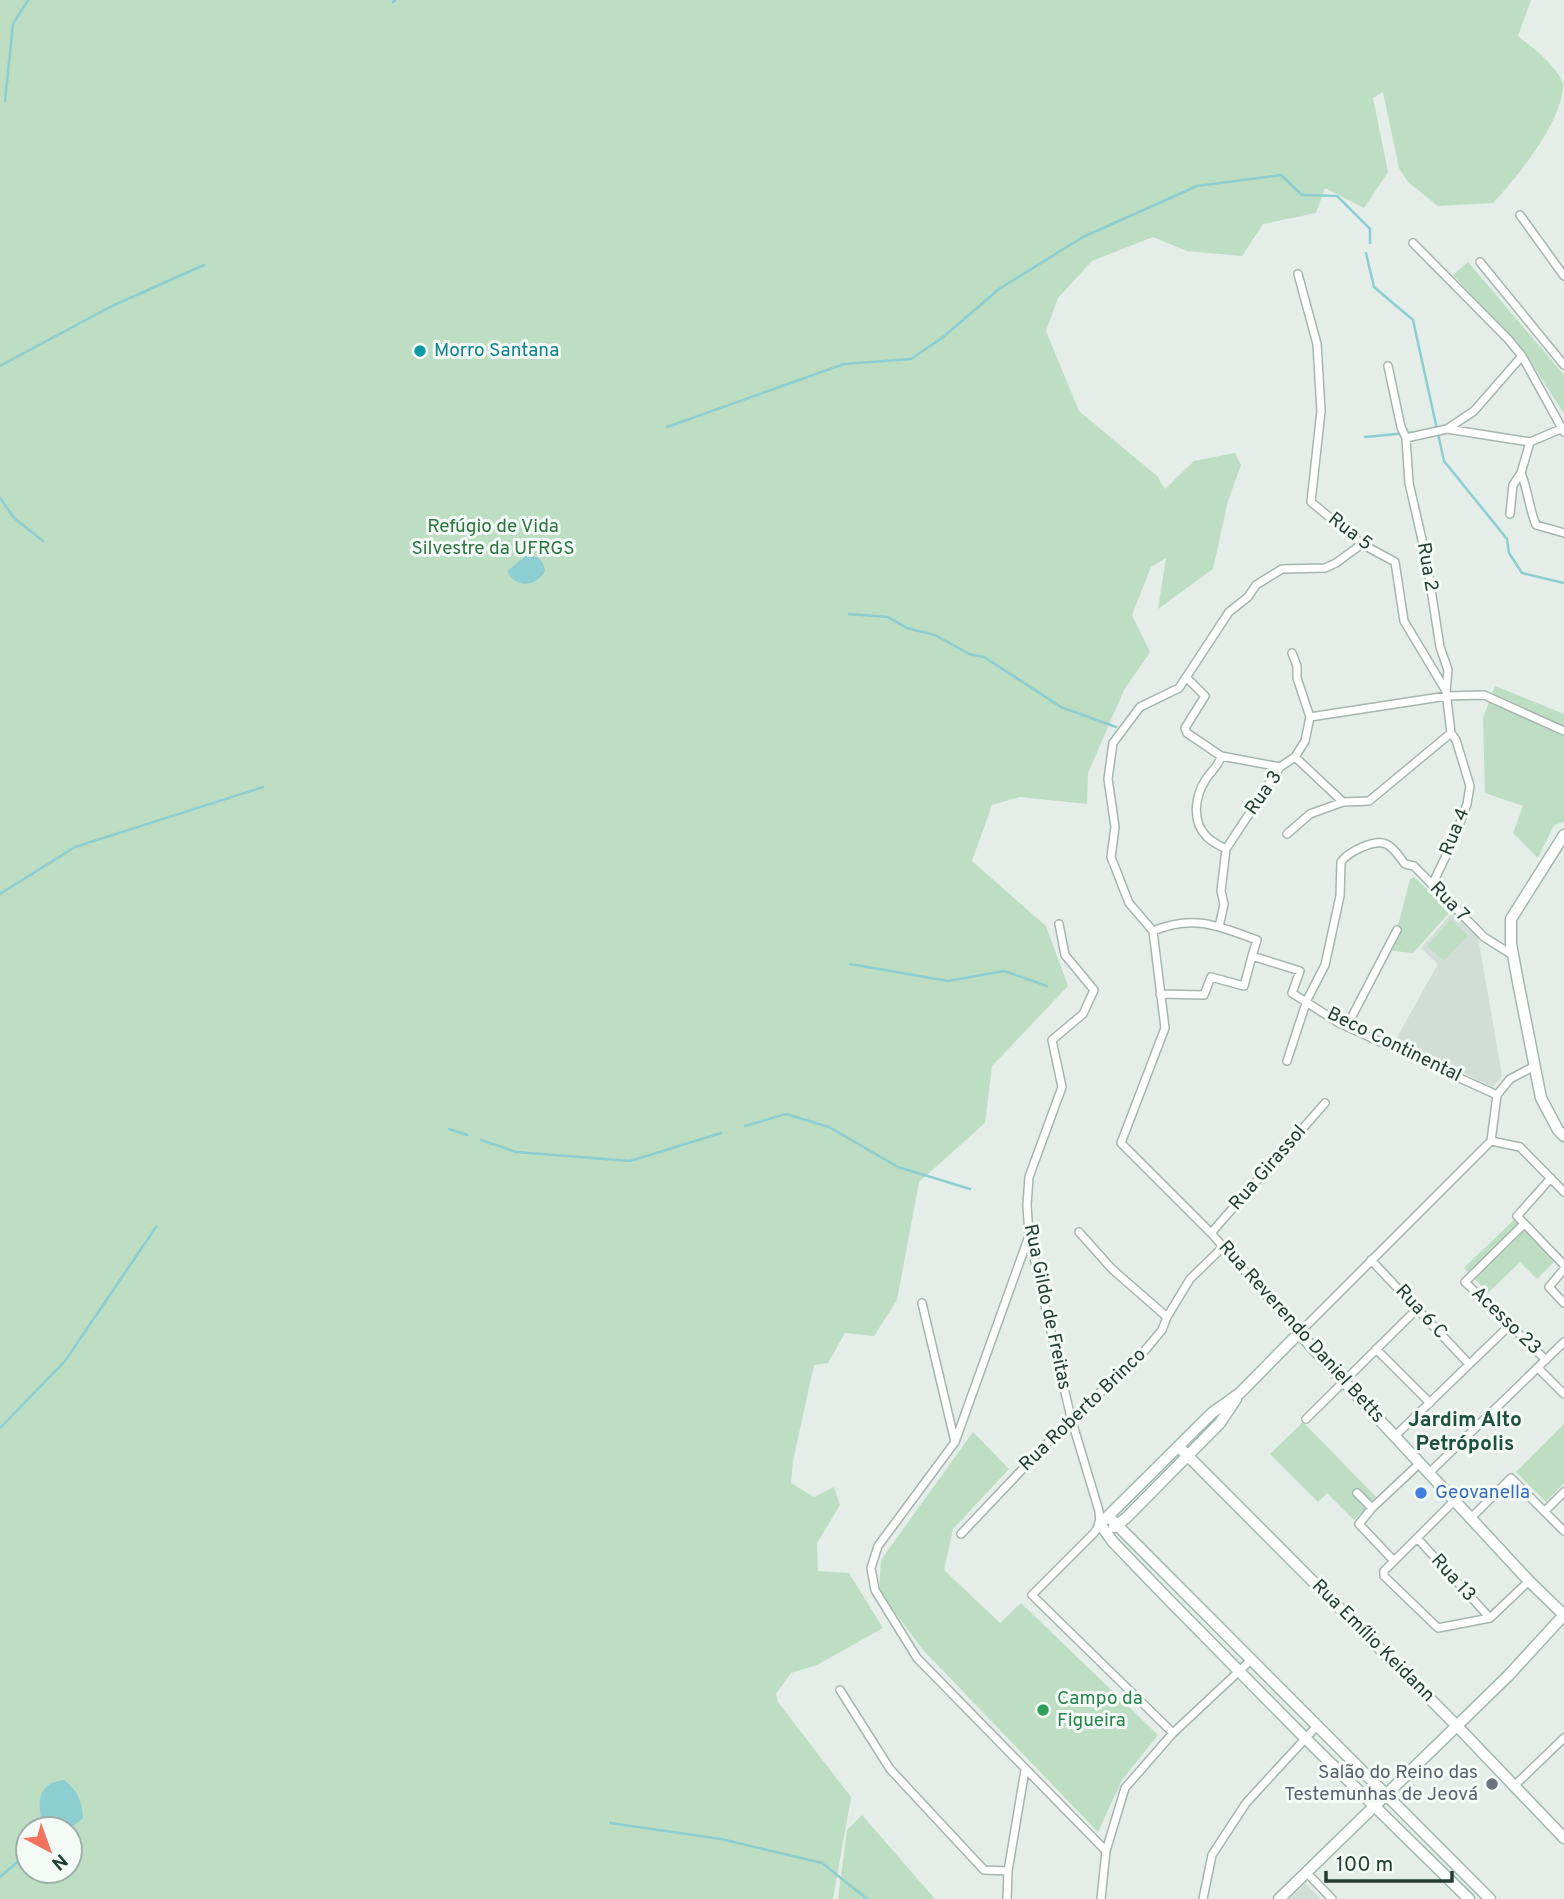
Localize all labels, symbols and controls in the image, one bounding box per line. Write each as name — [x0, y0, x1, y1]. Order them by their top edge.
place label: Morro Santana — [434, 339, 559, 363]
marker: Morro Santana — [412, 343, 428, 359]
street label: Rua 5 — [1323, 508, 1377, 556]
park label: Refúgio de Vida Silvestre da UFRGS — [411, 515, 575, 561]
street label: Rua 2 — [1411, 541, 1443, 593]
street label: Rua 3 — [1240, 766, 1288, 820]
street label: Rua 4 — [1435, 805, 1475, 859]
street label: Rua 7 — [1424, 877, 1474, 927]
street label: Beco Continental — [1323, 1002, 1465, 1088]
street label: Rua Girassol — [1224, 1120, 1312, 1216]
street label: Rua Gildo de Freitas — [1018, 1222, 1076, 1392]
street label: Rua Reverendo Daniel Betts — [1213, 1236, 1389, 1428]
street label: Rua 6 C — [1390, 1280, 1452, 1344]
street label: Acesso 23 — [1466, 1282, 1546, 1360]
street label: Rua Roberto Brinco — [1014, 1343, 1152, 1477]
district label: Jardim Alto Petrópolis — [1408, 1407, 1522, 1458]
place label: Geovanella — [1435, 1481, 1530, 1505]
marker: Geovanella — [1413, 1485, 1429, 1501]
street label: Rua 13 — [1425, 1549, 1481, 1607]
street label: Rua Emílio Keidann — [1306, 1574, 1440, 1708]
place label: Campo da Figueira — [1057, 1687, 1143, 1733]
marker: Campo da Figueira — [1035, 1702, 1051, 1718]
place label: Salão do Reino das Testemunhas de Jeová — [1284, 1761, 1478, 1807]
marker: Salão do Reino das Testemunhas de Jeová — [1484, 1776, 1500, 1792]
north arrow — [14, 1815, 84, 1885]
scale bar — [1326, 1840, 1452, 1884]
text: N — [46, 1848, 72, 1875]
text: 100 m — [1336, 1852, 1393, 1879]

